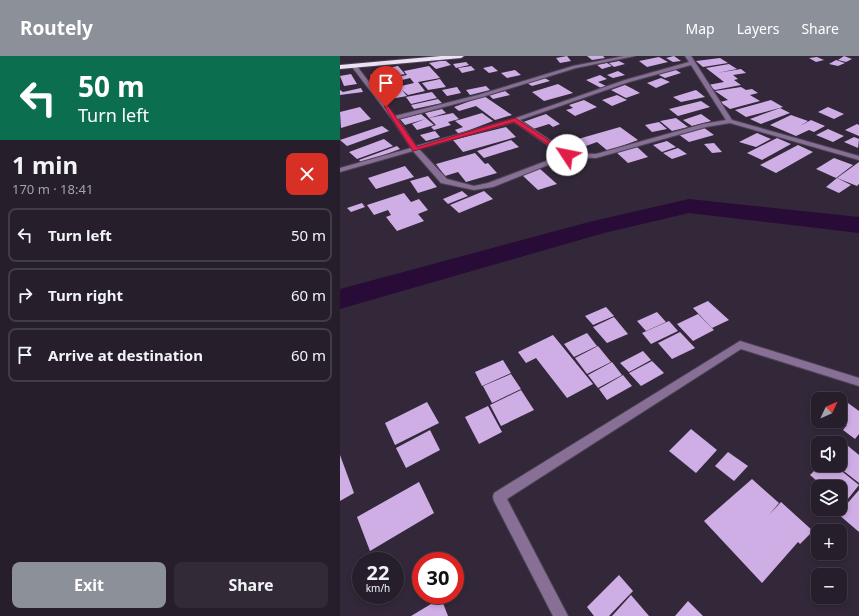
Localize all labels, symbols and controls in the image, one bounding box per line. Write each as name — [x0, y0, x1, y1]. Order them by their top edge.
text: Routely — [20, 15, 93, 41]
text: Map — [686, 19, 715, 38]
text: Layers — [737, 19, 779, 38]
text: Share — [801, 19, 839, 38]
pin — [369, 66, 403, 107]
text: 50 m — [78, 67, 145, 105]
icon: left — [12, 72, 64, 124]
icon: arrive — [375, 72, 397, 94]
text: Turn left — [78, 103, 149, 127]
position arrow — [546, 134, 588, 176]
text: 1 min — [12, 148, 78, 181]
button: close — [286, 153, 328, 195]
text: 170 m · 18:41 — [12, 180, 93, 198]
icon: left — [14, 224, 36, 246]
text: Turn left — [48, 225, 112, 245]
text: 50 m — [291, 225, 326, 245]
icon: right — [14, 284, 36, 306]
text: Turn right — [48, 285, 123, 305]
text: 60 m — [291, 285, 326, 305]
icon: arrive — [14, 344, 36, 366]
text: Arrive at destination — [48, 345, 203, 365]
text: 60 m — [291, 345, 326, 365]
north arrow — [811, 392, 847, 428]
map controls — [811, 392, 847, 604]
button: sound — [811, 436, 847, 472]
button: layers — [811, 480, 847, 516]
button: + — [811, 524, 847, 560]
speed limit sign: 30 — [412, 552, 464, 604]
text: 22 — [367, 559, 389, 586]
button: Exit — [12, 562, 166, 608]
button: Share — [174, 562, 328, 608]
button: − — [811, 568, 847, 604]
text: km/h — [366, 581, 390, 595]

